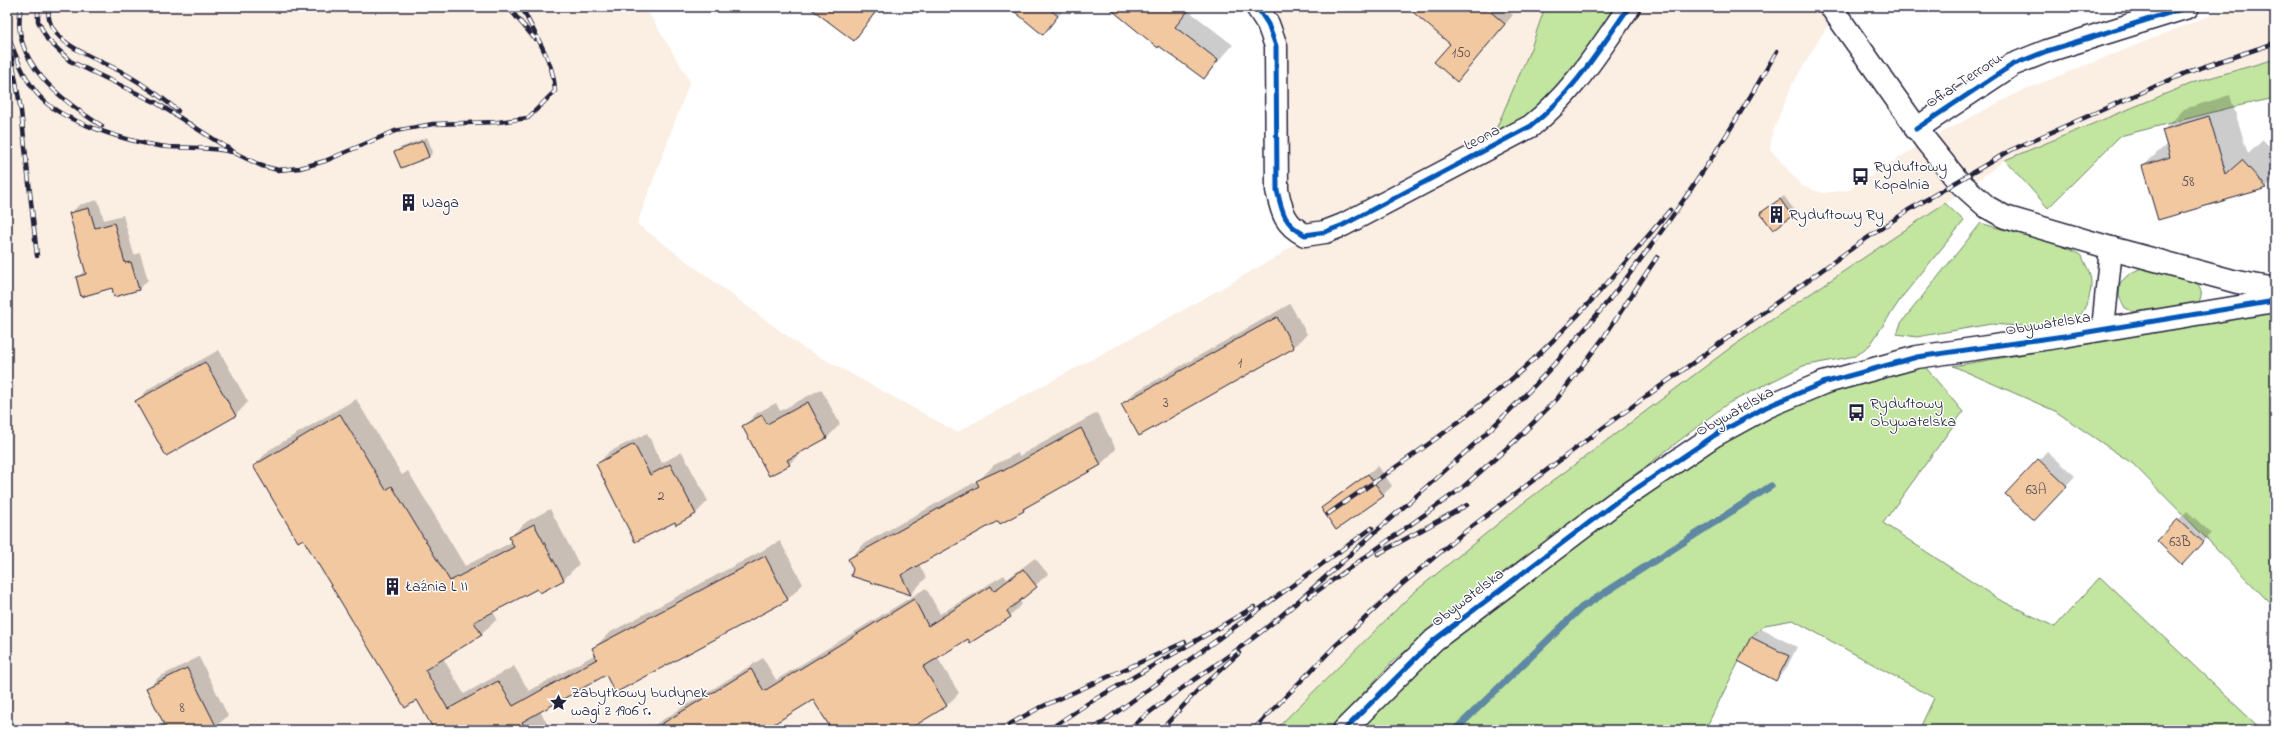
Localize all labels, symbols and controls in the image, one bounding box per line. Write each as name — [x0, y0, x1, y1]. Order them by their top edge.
house number: 150 — [1452, 43, 1470, 64]
street label: Ofiar Terroru — [1921, 47, 2007, 115]
street label: Leona — [1460, 118, 1504, 158]
place label: Rydułtowy Kopalnia — [1874, 155, 1947, 197]
bus stop icon: Rydułtowy Kopalnia — [1851, 166, 1871, 186]
house number: 58 — [2181, 172, 2195, 193]
place label: Waga — [422, 191, 459, 215]
building icon: Waga — [399, 193, 419, 213]
place label: Rydułtowy Ry — [1789, 203, 1884, 227]
building icon: Rydułtowy Ry — [1766, 205, 1786, 225]
street label: Obywatelska — [2004, 305, 2092, 343]
house number: 1 — [1238, 353, 1243, 374]
street label: Obywatelska — [1692, 381, 1778, 443]
place label: Rydułtowy Obywatelska — [1870, 392, 1956, 434]
house number: 3 — [1163, 393, 1169, 414]
bus stop icon: Rydułtowy Obywatelska — [1847, 403, 1867, 423]
house number: 63A — [2026, 480, 2046, 501]
house number: 2 — [658, 486, 665, 507]
house number: 63B — [2169, 532, 2191, 553]
street label: Obywatelska — [1426, 563, 1510, 633]
place label: Łaźnia L II — [405, 575, 468, 599]
building icon: Łaźnia L II — [383, 577, 403, 597]
place label: Zabytkowy budynek wagi z 1906 r. — [571, 681, 709, 723]
place icon: Zabytkowy budynek wagi z 1906 r. — [548, 692, 568, 712]
house number: 8 — [179, 698, 185, 719]

